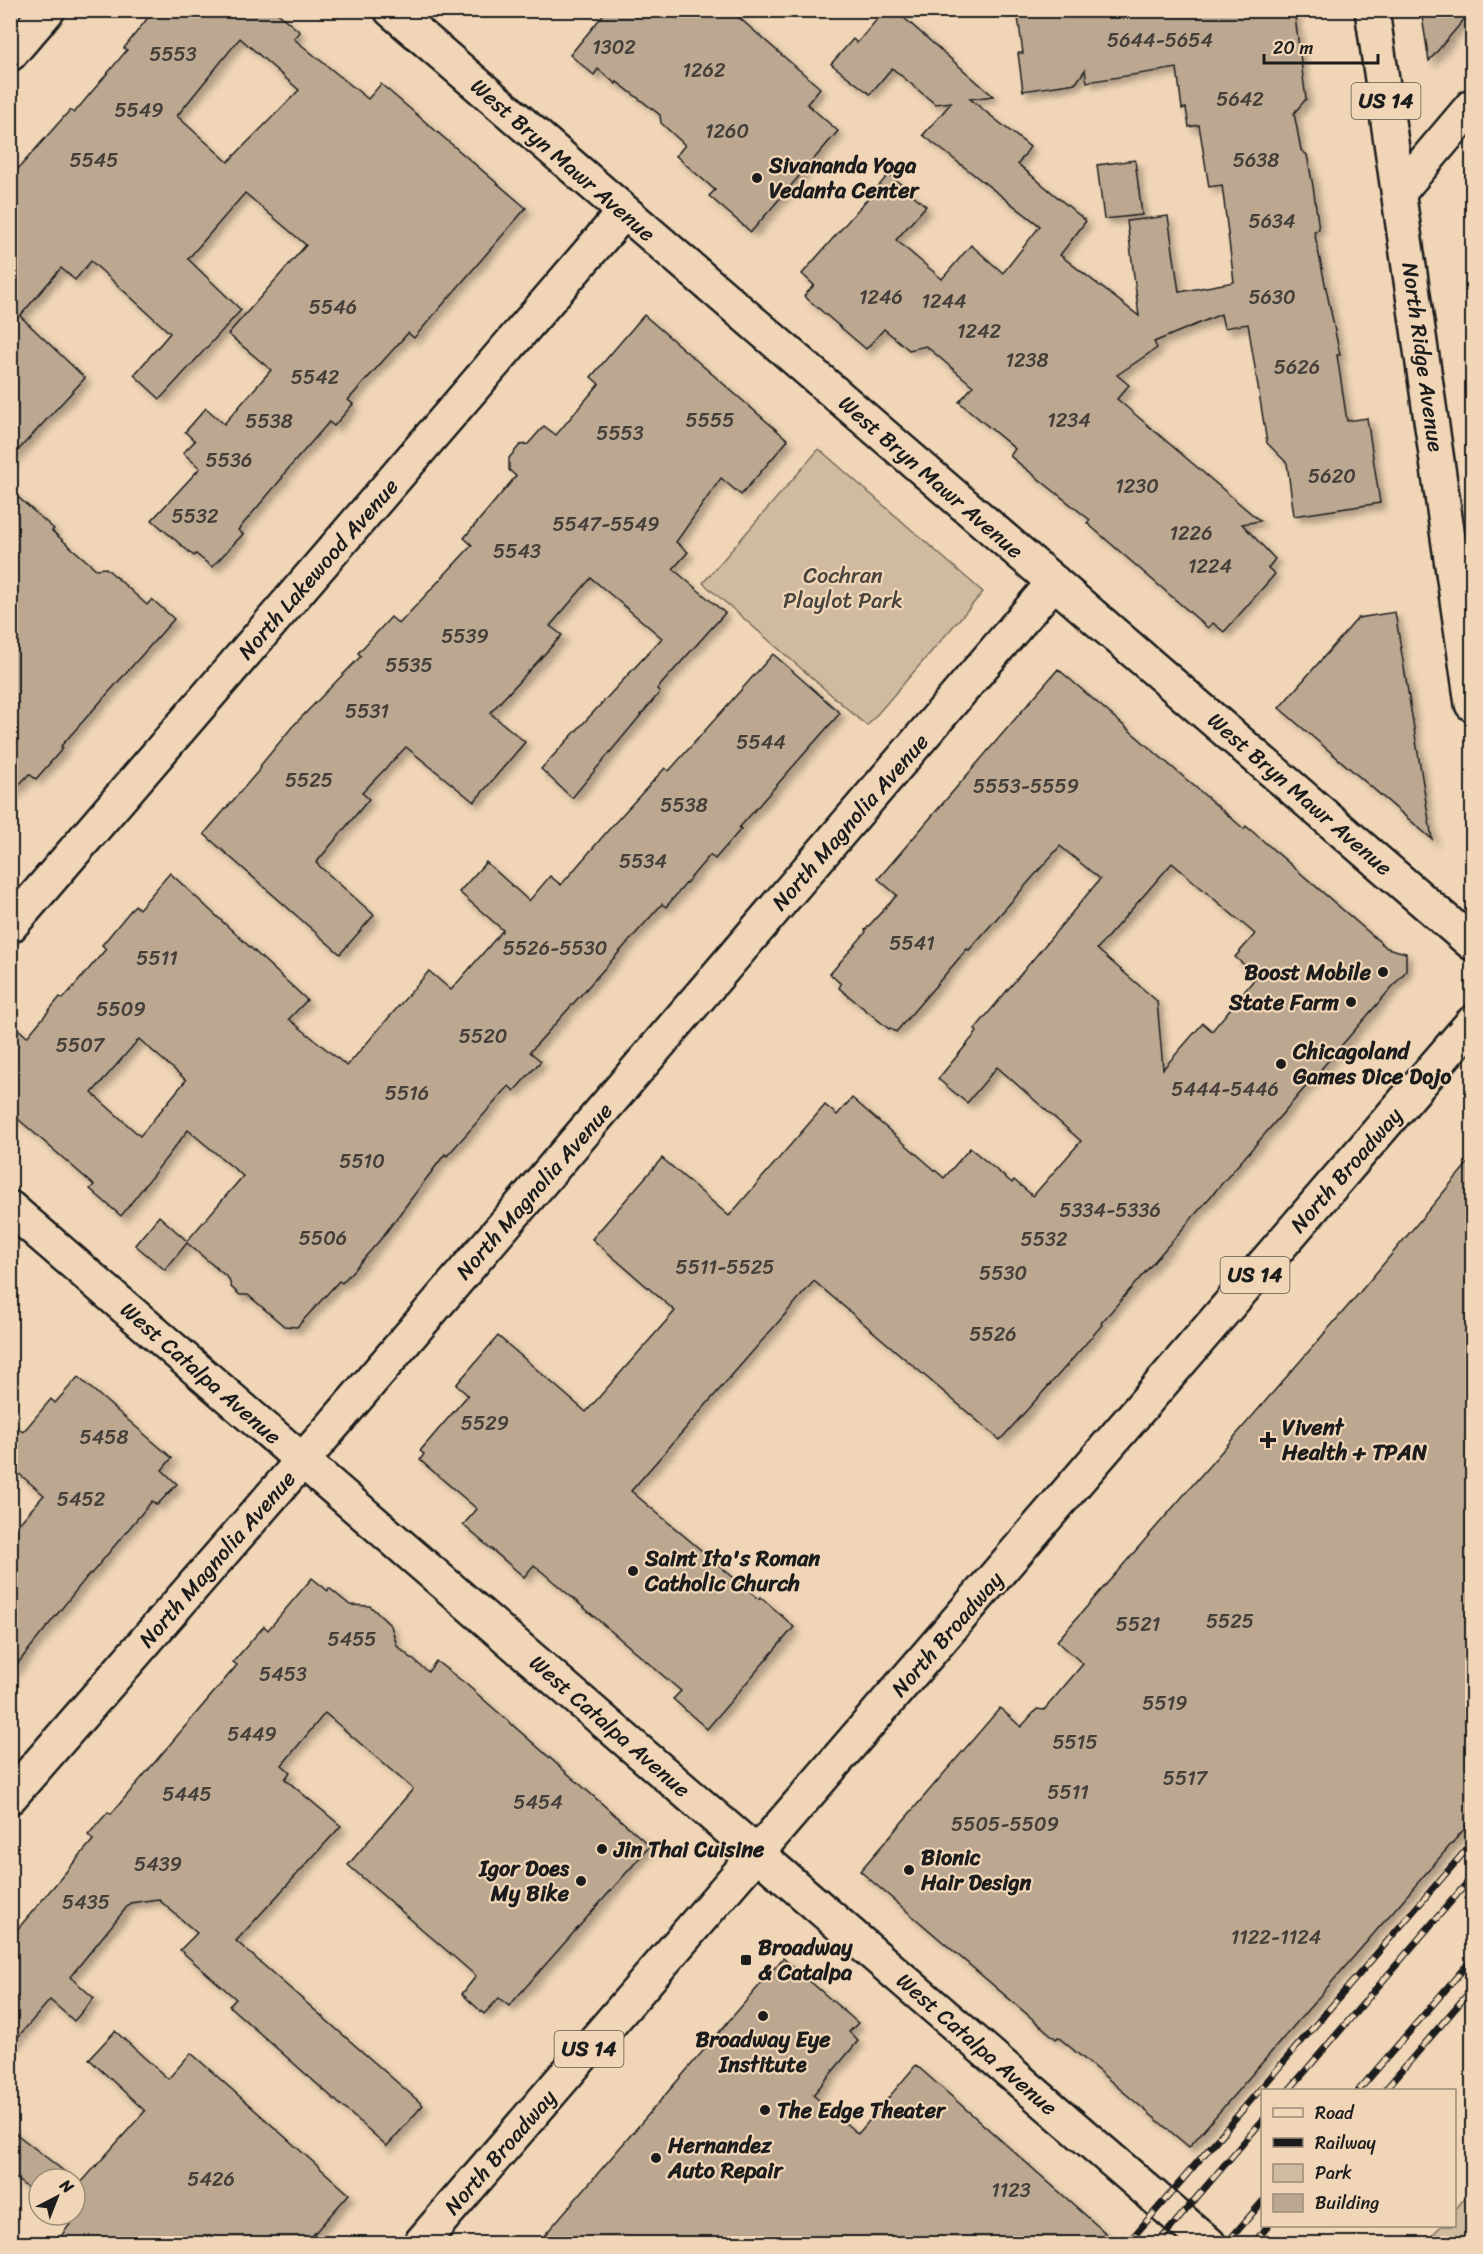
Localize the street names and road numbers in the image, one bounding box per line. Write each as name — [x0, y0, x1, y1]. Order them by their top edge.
street label: West Bryn Mawr Avenue — [461, 68, 665, 252]
road number: US 14 — [1352, 83, 1420, 119]
street label: North Ridge Avenue — [1390, 260, 1456, 455]
street label: West Bryn Mawr Avenue — [829, 385, 1033, 569]
street label: North Lakewood Avenue — [228, 469, 408, 669]
street label: West Bryn Mawr Avenue — [1198, 702, 1402, 886]
street label: North Magnolia Avenue — [761, 724, 939, 920]
street label: North Magnolia Avenue — [445, 1093, 623, 1289]
street label: North Broadway — [1280, 1098, 1413, 1242]
road number: US 14 — [1220, 1257, 1290, 1293]
street label: West Catalpa Avenue — [111, 1291, 291, 1455]
street label: North Magnolia Avenue — [128, 1461, 306, 1657]
street label: North Broadway — [881, 1562, 1014, 1706]
street label: West Catalpa Avenue — [520, 1644, 700, 1808]
street label: West Catalpa Avenue — [887, 1962, 1067, 2126]
road number: US 14 — [554, 2031, 624, 2067]
street label: North Broadway — [434, 2080, 567, 2224]

